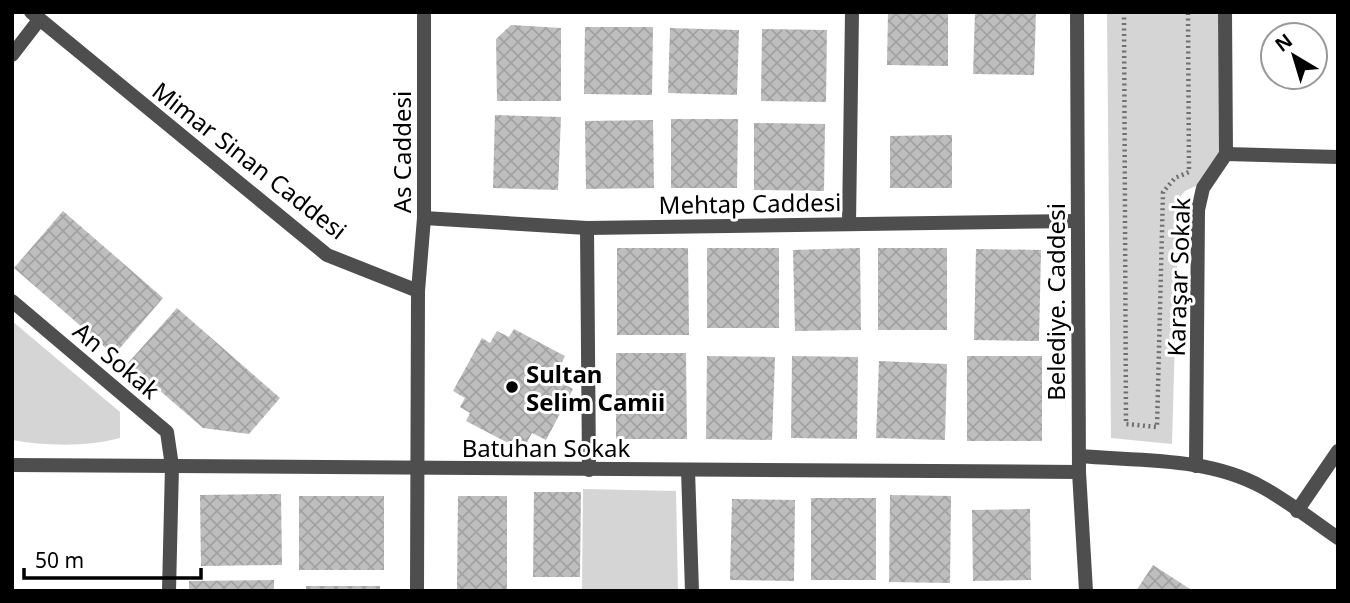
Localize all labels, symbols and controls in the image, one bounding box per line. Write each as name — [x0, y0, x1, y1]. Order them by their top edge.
north arrow — [1259, 21, 1329, 91]
text: N — [1269, 28, 1298, 58]
street label: Mimar Sinan Caddesi — [146, 74, 354, 246]
street label: As Caddesi — [385, 91, 418, 213]
street label: Mehtap Caddesi — [658, 185, 842, 221]
street label: Karaşar Sokak — [1159, 197, 1197, 357]
street label: Belediye. Caddesi — [1039, 203, 1072, 401]
street label: An Sokak — [67, 314, 167, 406]
place label: Sultan Selim Camii — [526, 357, 665, 418]
marker: Sultan Selim Camii — [504, 379, 520, 395]
street label: Batuhan Sokak — [462, 431, 631, 464]
scale bar — [24, 536, 201, 580]
text: 50 m — [35, 546, 84, 574]

